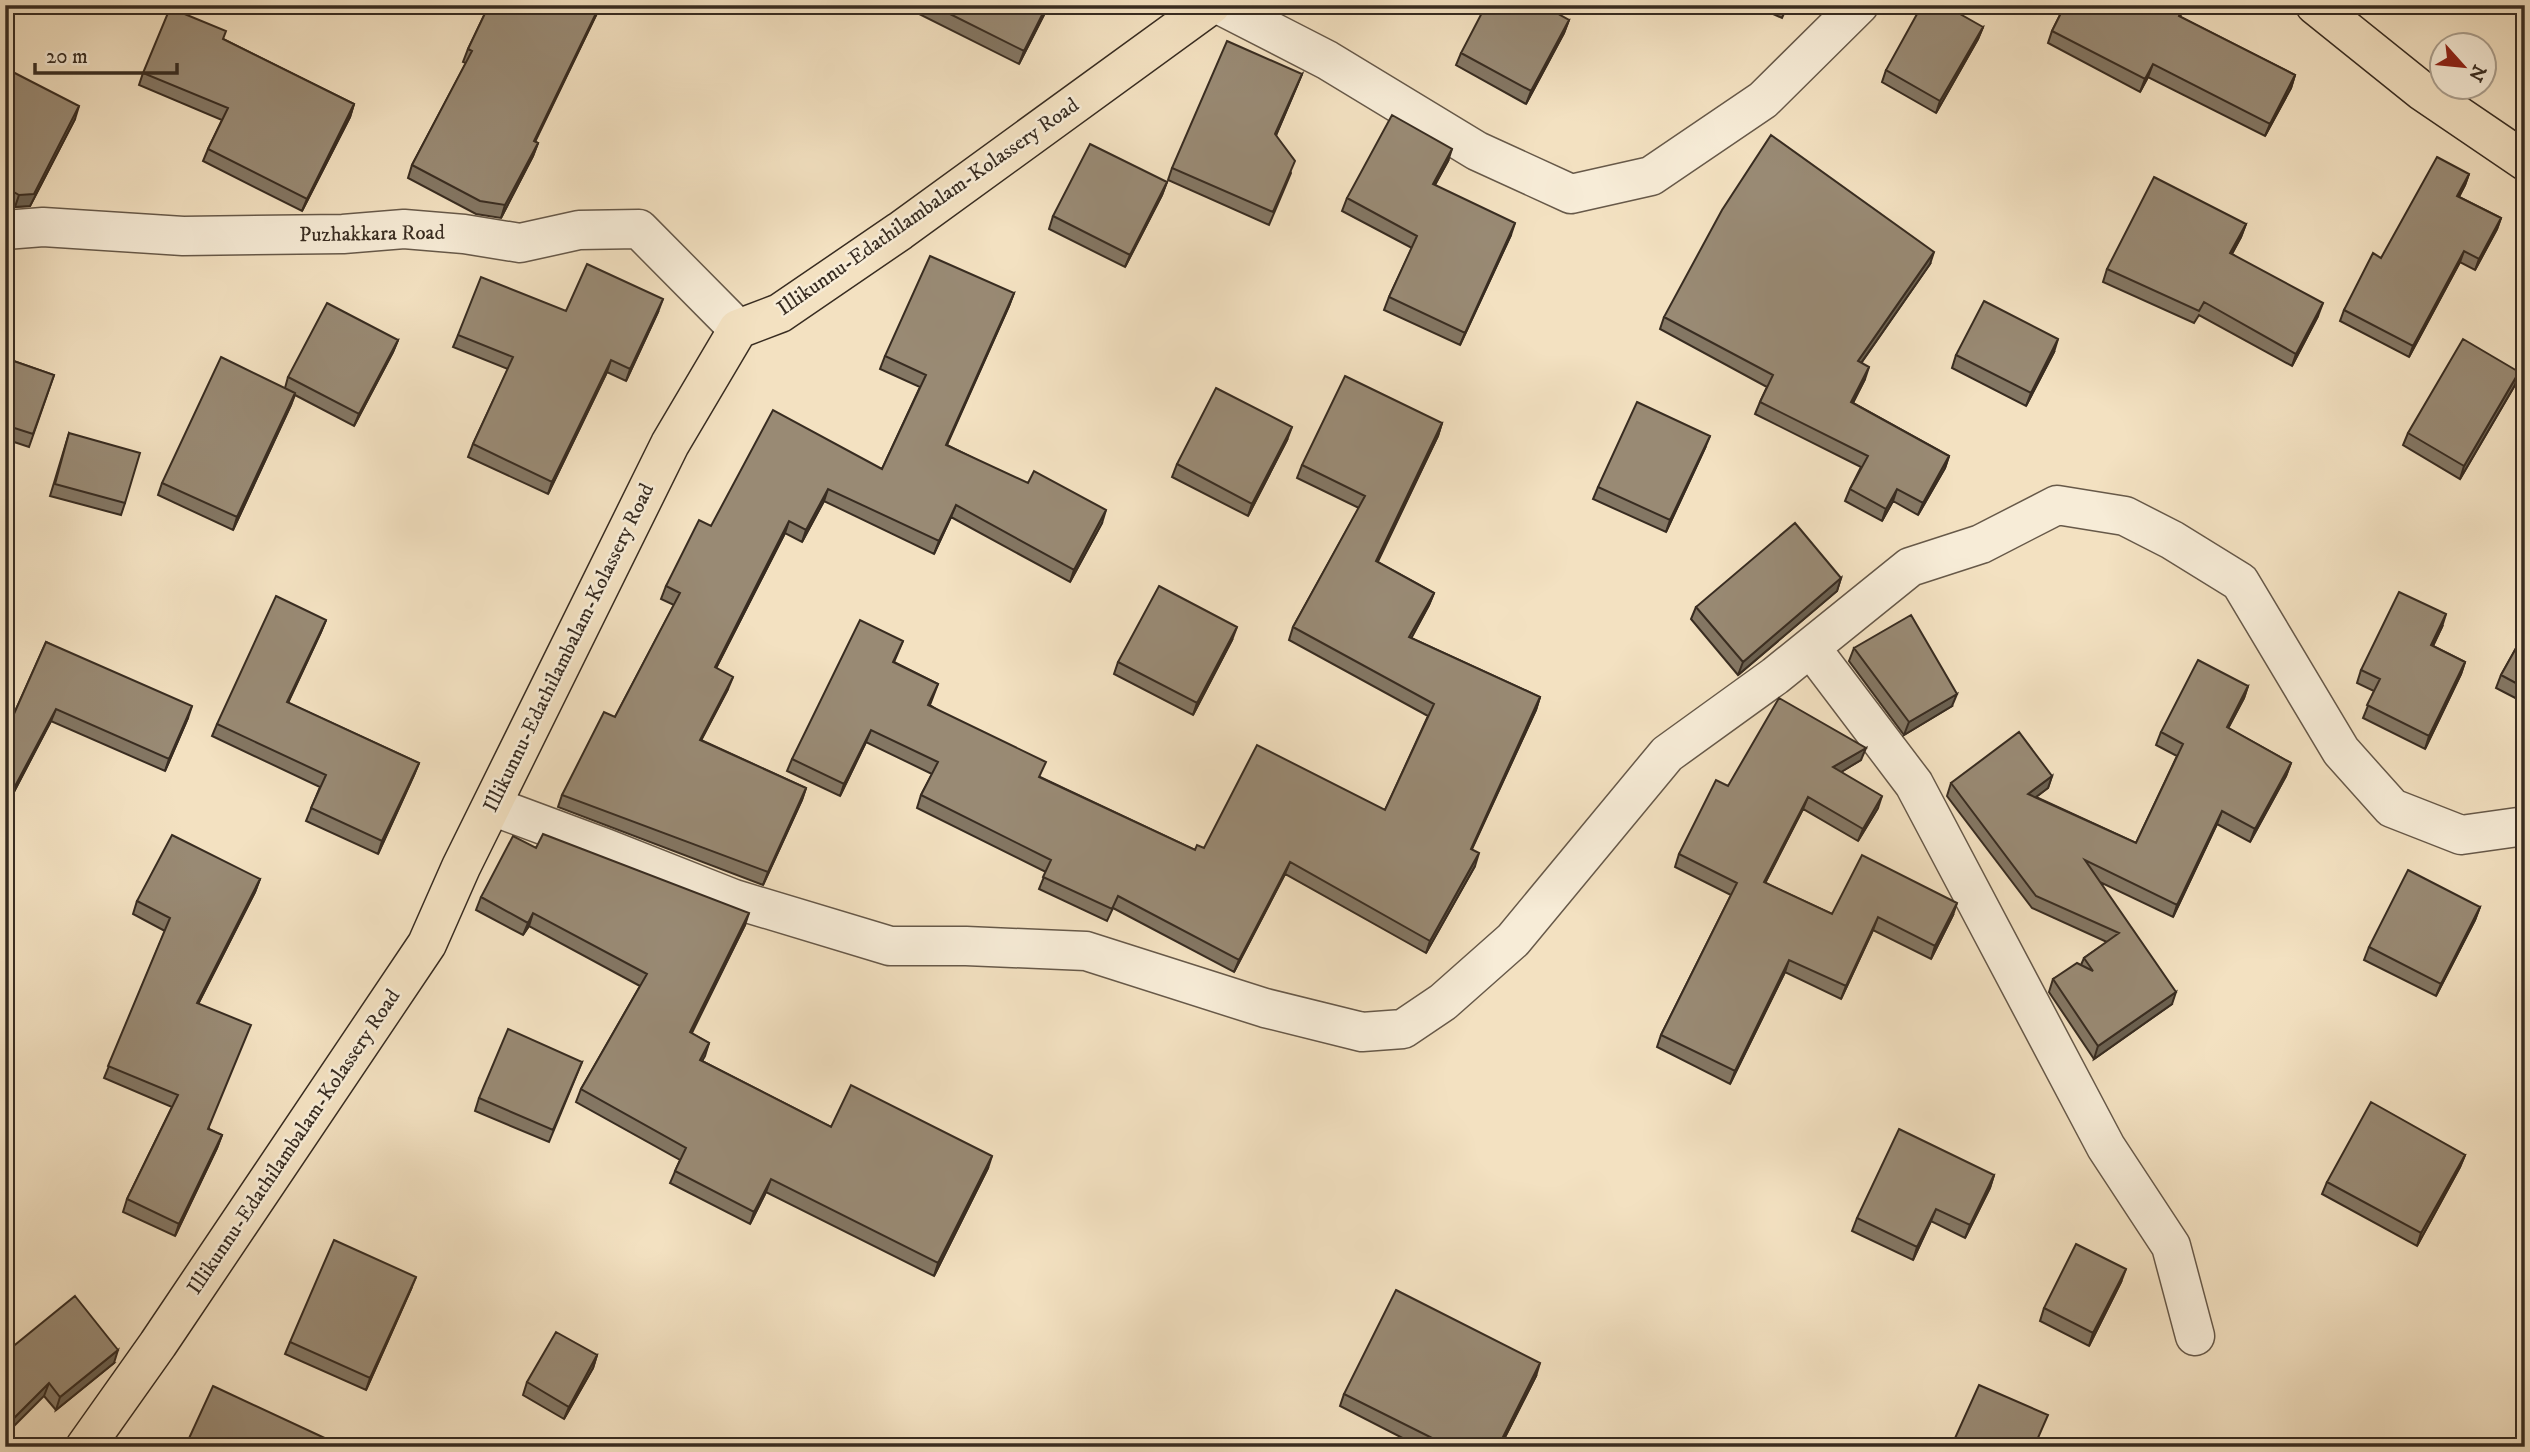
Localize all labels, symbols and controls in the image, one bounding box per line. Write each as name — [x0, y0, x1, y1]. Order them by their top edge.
scale bar — [35, 32, 177, 76]
north arrow — [2428, 32, 2498, 102]
text: 20 m — [46, 44, 88, 70]
text: N — [2463, 61, 2491, 86]
street label: Illikunnu-Edathilambalam-Kolassery Road — [772, 92, 1084, 322]
street label: Puzhakkara Road — [299, 220, 446, 248]
street label: Illikunnu-Edathilambalam-Kolassery Road — [478, 479, 660, 817]
street label: Illikunnu-Edathilambalam-Kolassery Road — [182, 984, 406, 1300]

